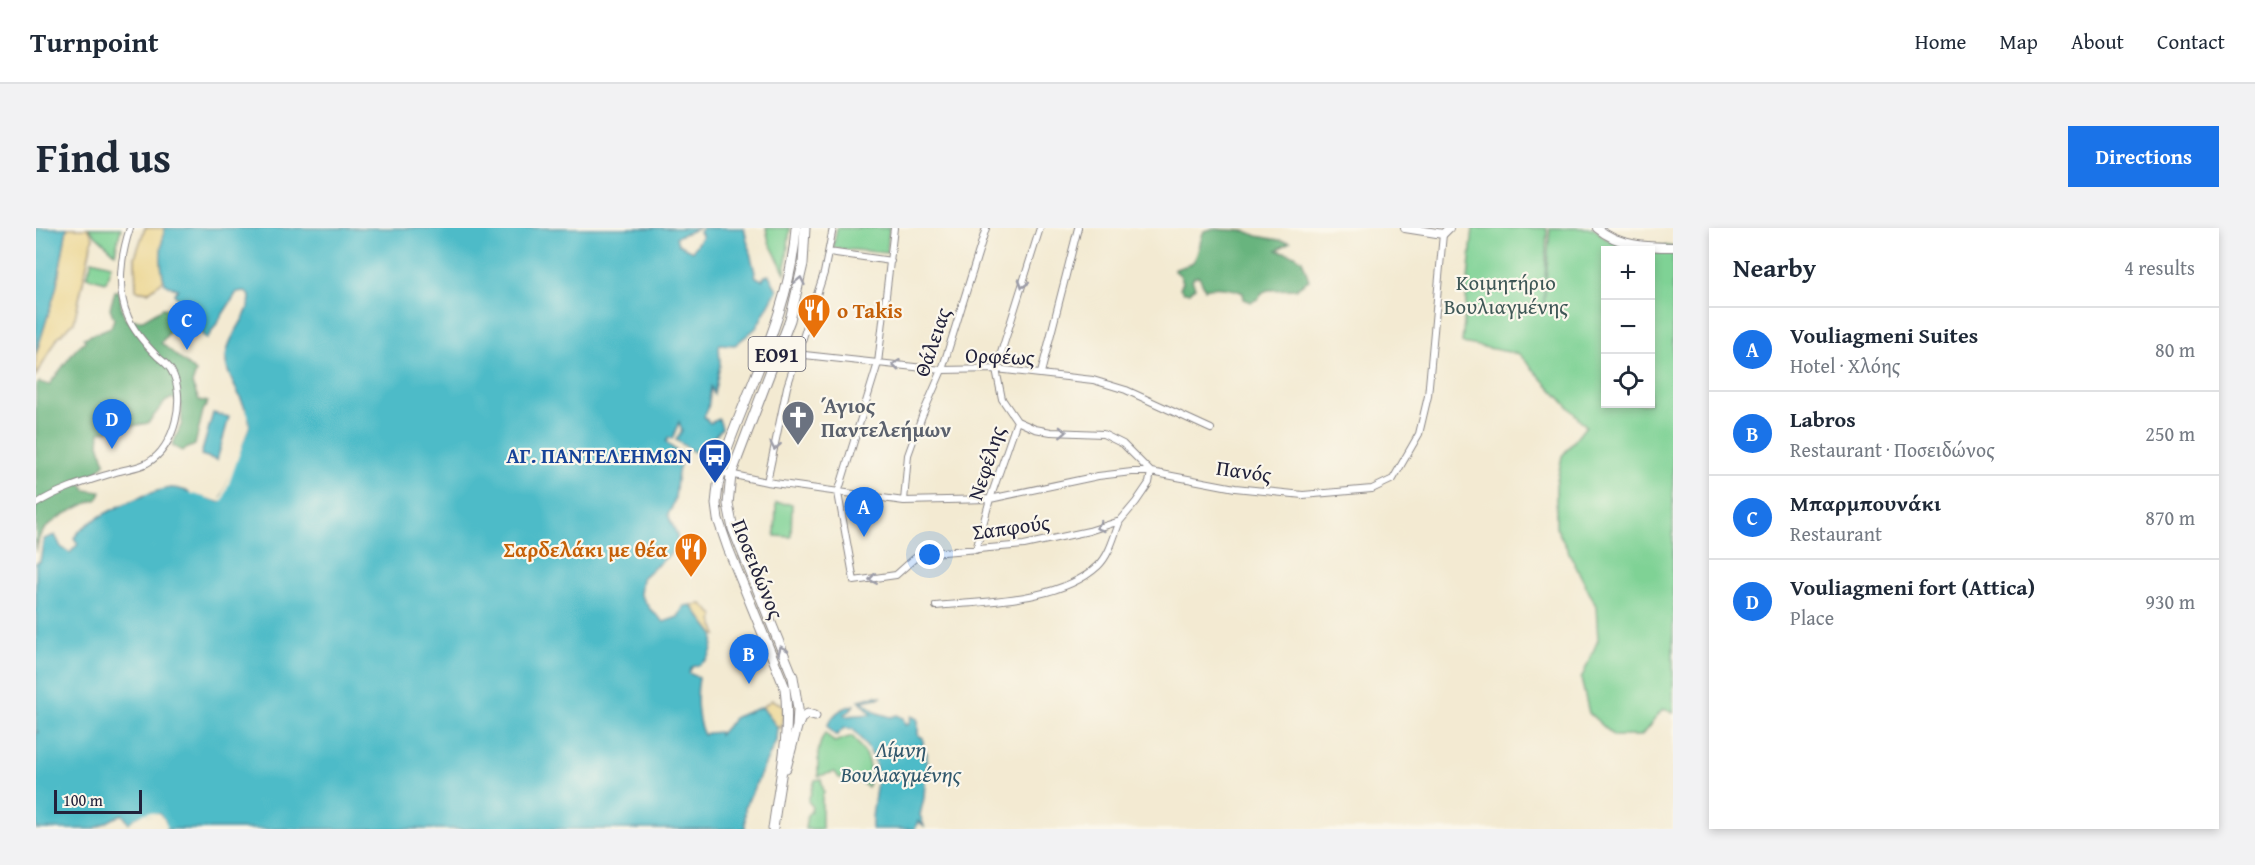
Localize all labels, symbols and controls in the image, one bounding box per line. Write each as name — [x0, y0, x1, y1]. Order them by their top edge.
text: Turnpoint — [30, 21, 159, 62]
text: Home — [1915, 26, 1966, 57]
text: Map — [1999, 26, 2038, 57]
text: About — [2071, 26, 2124, 57]
text: Contact — [2157, 26, 2225, 57]
text: Find us — [36, 126, 171, 187]
button: Directions — [2068, 126, 2219, 187]
map controls — [1601, 246, 1655, 408]
button: + — [1601, 246, 1655, 300]
text: Nearby — [1733, 248, 1816, 287]
text: 4 results — [2124, 253, 2195, 282]
park label: Κοιμητήριο Βουλιαγμένης — [1444, 267, 1568, 322]
one-way arrow — [793, 277, 806, 287]
one-way arrow — [1018, 278, 1030, 289]
restaurant icon: o Takis — [796, 292, 832, 339]
place label: o Takis — [837, 295, 903, 326]
pin: C — [168, 300, 206, 350]
button: − — [1601, 300, 1655, 354]
street label: Θάλειας — [906, 303, 958, 381]
text: Vouliagmeni Suites — [1790, 319, 1978, 351]
text: A — [1746, 335, 1759, 364]
text: 80 m — [2155, 335, 2195, 364]
road number: ΕΟ91 — [748, 337, 806, 371]
street label: Ορφέως — [965, 339, 1035, 373]
text: Hotel · Χλόης — [1790, 351, 1900, 380]
button: locate — [1601, 354, 1655, 408]
one-way arrow — [891, 359, 900, 372]
place label: Άγιος Παντελεήμων — [821, 390, 952, 445]
church icon: Άγιος Παντελεήμων — [780, 399, 816, 446]
pin: D — [92, 400, 132, 449]
text: Labros — [1790, 403, 1856, 435]
text: B — [1746, 419, 1759, 448]
text: 250 m — [2145, 419, 2195, 448]
street label: Νεφέλης — [959, 422, 1013, 504]
one-way arrow — [1058, 425, 1067, 438]
text: Restaurant · Ποσειδώνος — [1790, 435, 1995, 464]
bus stop icon: ΑΓ. ΠΑΝΤΕΛΕΗΜΩΝ — [697, 437, 733, 484]
place label: ΑΓ. ΠΑΝΤΕΛΕΗΜΩΝ — [506, 440, 692, 471]
one-way arrow — [769, 441, 782, 451]
street label: Πανός — [1214, 452, 1274, 490]
text: Μπαρμπουνάκι — [1790, 487, 1941, 519]
pin: A — [844, 488, 884, 537]
text: C — [1747, 503, 1758, 532]
text: 870 m — [2145, 503, 2195, 532]
street label: Σαπφούς — [970, 506, 1052, 548]
street label: Ποσειδώνος — [724, 514, 792, 624]
text: Restaurant — [1790, 519, 1882, 548]
one-way arrow — [1095, 520, 1106, 532]
restaurant icon: Σαρδελάκι με θέα — [673, 531, 709, 578]
place label: Σαρδελάκι με θέα — [503, 534, 668, 565]
your location — [915, 540, 944, 569]
text: Vouliagmeni fort (Attica) — [1790, 571, 2035, 603]
one-way arrow — [868, 572, 878, 584]
text: D — [1746, 587, 1759, 616]
text: 930 m — [2145, 587, 2195, 616]
text: Place — [1790, 603, 1834, 632]
pin: B — [730, 634, 768, 684]
one-way arrow — [777, 645, 789, 656]
water label: Λίμνη Βουλιαγμένης — [840, 733, 963, 790]
scale bar — [54, 787, 142, 814]
text: 100 m — [63, 788, 103, 812]

